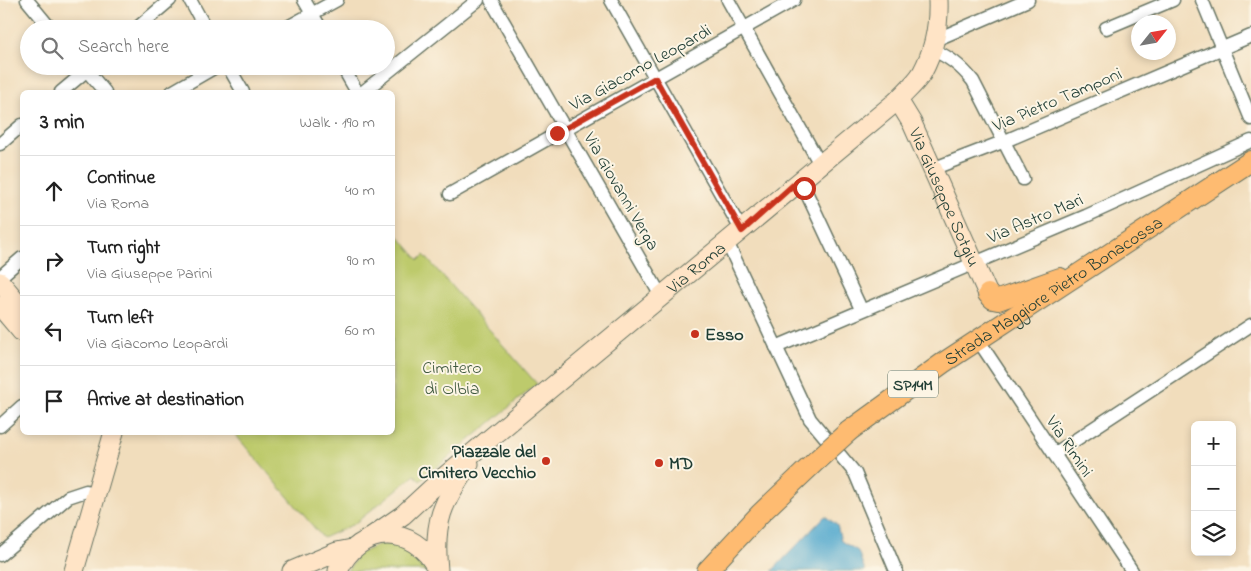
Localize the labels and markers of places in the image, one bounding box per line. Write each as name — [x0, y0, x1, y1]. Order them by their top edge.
place label: Esso — [705, 323, 744, 349]
marker: Esso — [689, 328, 701, 340]
place label: Piazzale del Cimitero Vecchio — [418, 440, 536, 487]
place label: MD — [669, 452, 693, 478]
marker: Piazzale del Cimitero Vecchio — [540, 455, 552, 467]
marker: MD — [653, 457, 665, 469]

